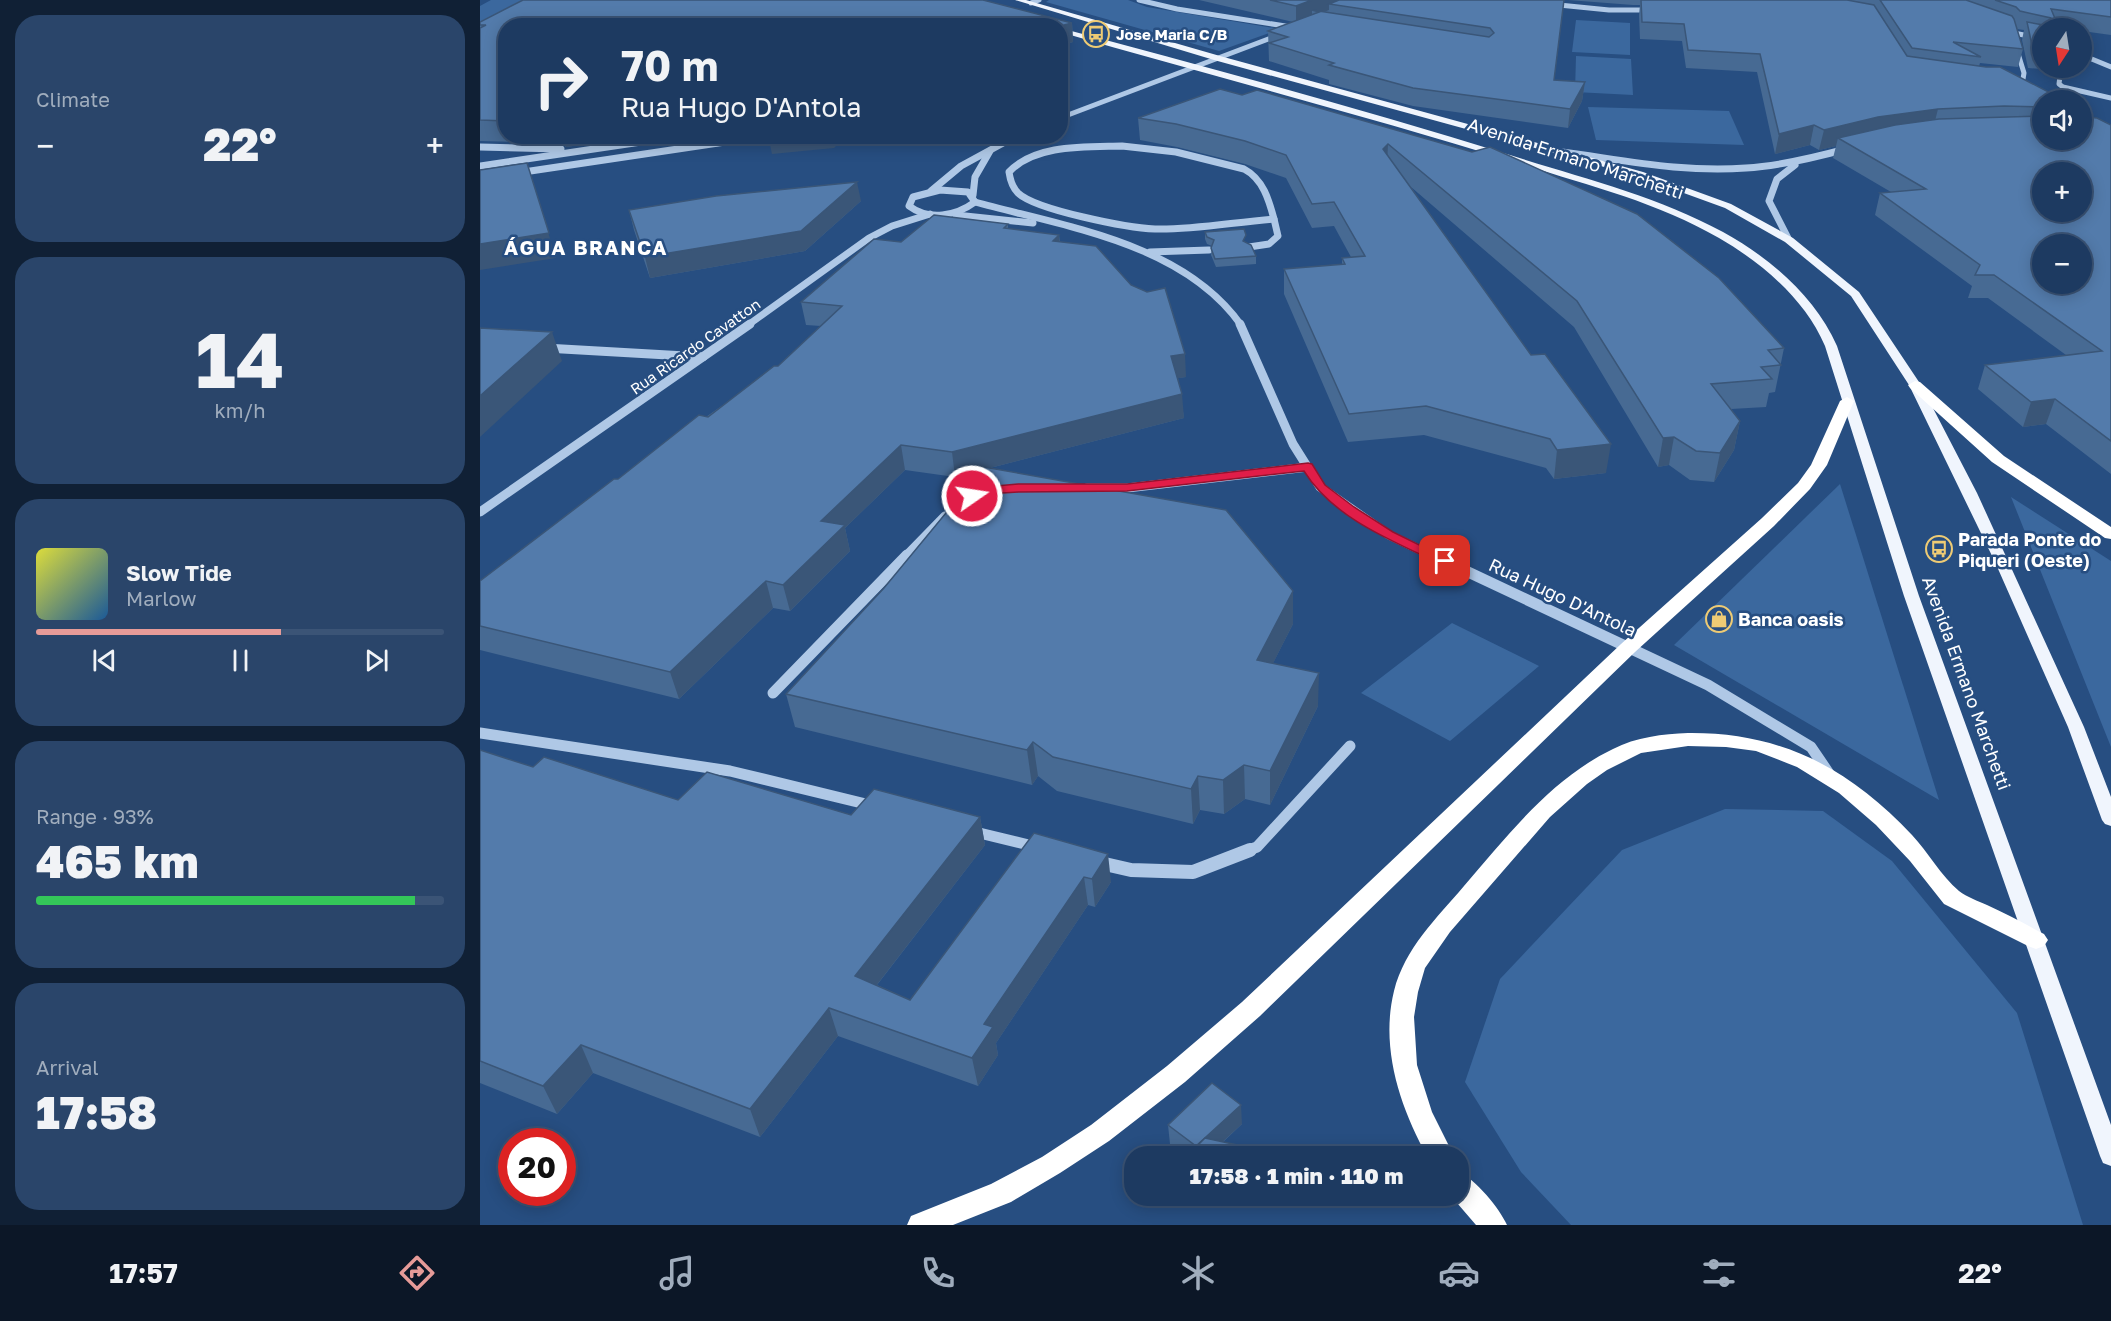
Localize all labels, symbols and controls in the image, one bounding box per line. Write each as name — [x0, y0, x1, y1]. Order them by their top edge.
north arrow — [2032, 18, 2092, 78]
map controls — [2032, 18, 2092, 294]
bus stop icon: Jose Maria C/B — [1081, 19, 1111, 49]
place label: Jose Maria C/B — [1116, 25, 1228, 43]
text: 70 m — [621, 40, 718, 90]
icon: right — [522, 42, 600, 120]
text: Climate — [36, 87, 110, 111]
button: sound — [2032, 90, 2092, 150]
text: Rua Hugo D'Antola — [621, 91, 862, 123]
street label: Avenida Ermano Marchetti — [1465, 113, 1687, 203]
text: 22° — [203, 117, 277, 171]
text: − — [36, 126, 54, 165]
text: + — [426, 126, 444, 165]
button: + — [2032, 162, 2092, 222]
button: − — [2032, 234, 2092, 294]
district label: ÁGUA BRANCA — [504, 235, 668, 259]
street label: Rua Ricardo Cavatton — [627, 294, 763, 398]
text: 14 — [196, 312, 284, 405]
text: km/h — [215, 398, 265, 422]
position arrow — [940, 464, 1004, 528]
place label: Parada Ponte do Piqueri (Oeste) — [1958, 528, 2101, 571]
bus stop icon: Parada Ponte do Piqueri (Oeste) — [1924, 534, 1954, 564]
pin — [1419, 535, 1470, 586]
icon: arrive — [1428, 544, 1461, 577]
street label: Rua Hugo D'Antola — [1486, 553, 1640, 641]
text: Slow Tide — [126, 559, 232, 586]
street label: Avenida Ermano Marchetti — [1918, 573, 2016, 793]
text: Marlow — [126, 586, 197, 610]
shop icon: Banca oasis — [1704, 604, 1734, 634]
place label: Banca oasis — [1738, 608, 1844, 630]
icon: previous — [88, 644, 121, 677]
icon: pause — [224, 644, 257, 677]
icon: next — [360, 644, 393, 677]
text: Range · 93% — [36, 804, 154, 828]
text: 465 km — [36, 834, 199, 888]
text: Arrival — [36, 1055, 99, 1079]
text: 17:58 — [36, 1085, 157, 1139]
speed limit sign: 20 — [498, 1128, 576, 1206]
text: 17:58 · 1 min · 110 m — [1190, 1162, 1403, 1189]
icon: directions — [396, 1252, 438, 1294]
icon: music — [656, 1252, 698, 1294]
icon: phone — [917, 1252, 959, 1294]
icon: climate — [1177, 1252, 1219, 1294]
icon: car — [1438, 1252, 1480, 1294]
icon: filters — [1698, 1252, 1740, 1294]
text: 17:57 — [109, 1257, 178, 1289]
text: 22° — [1958, 1257, 2002, 1289]

